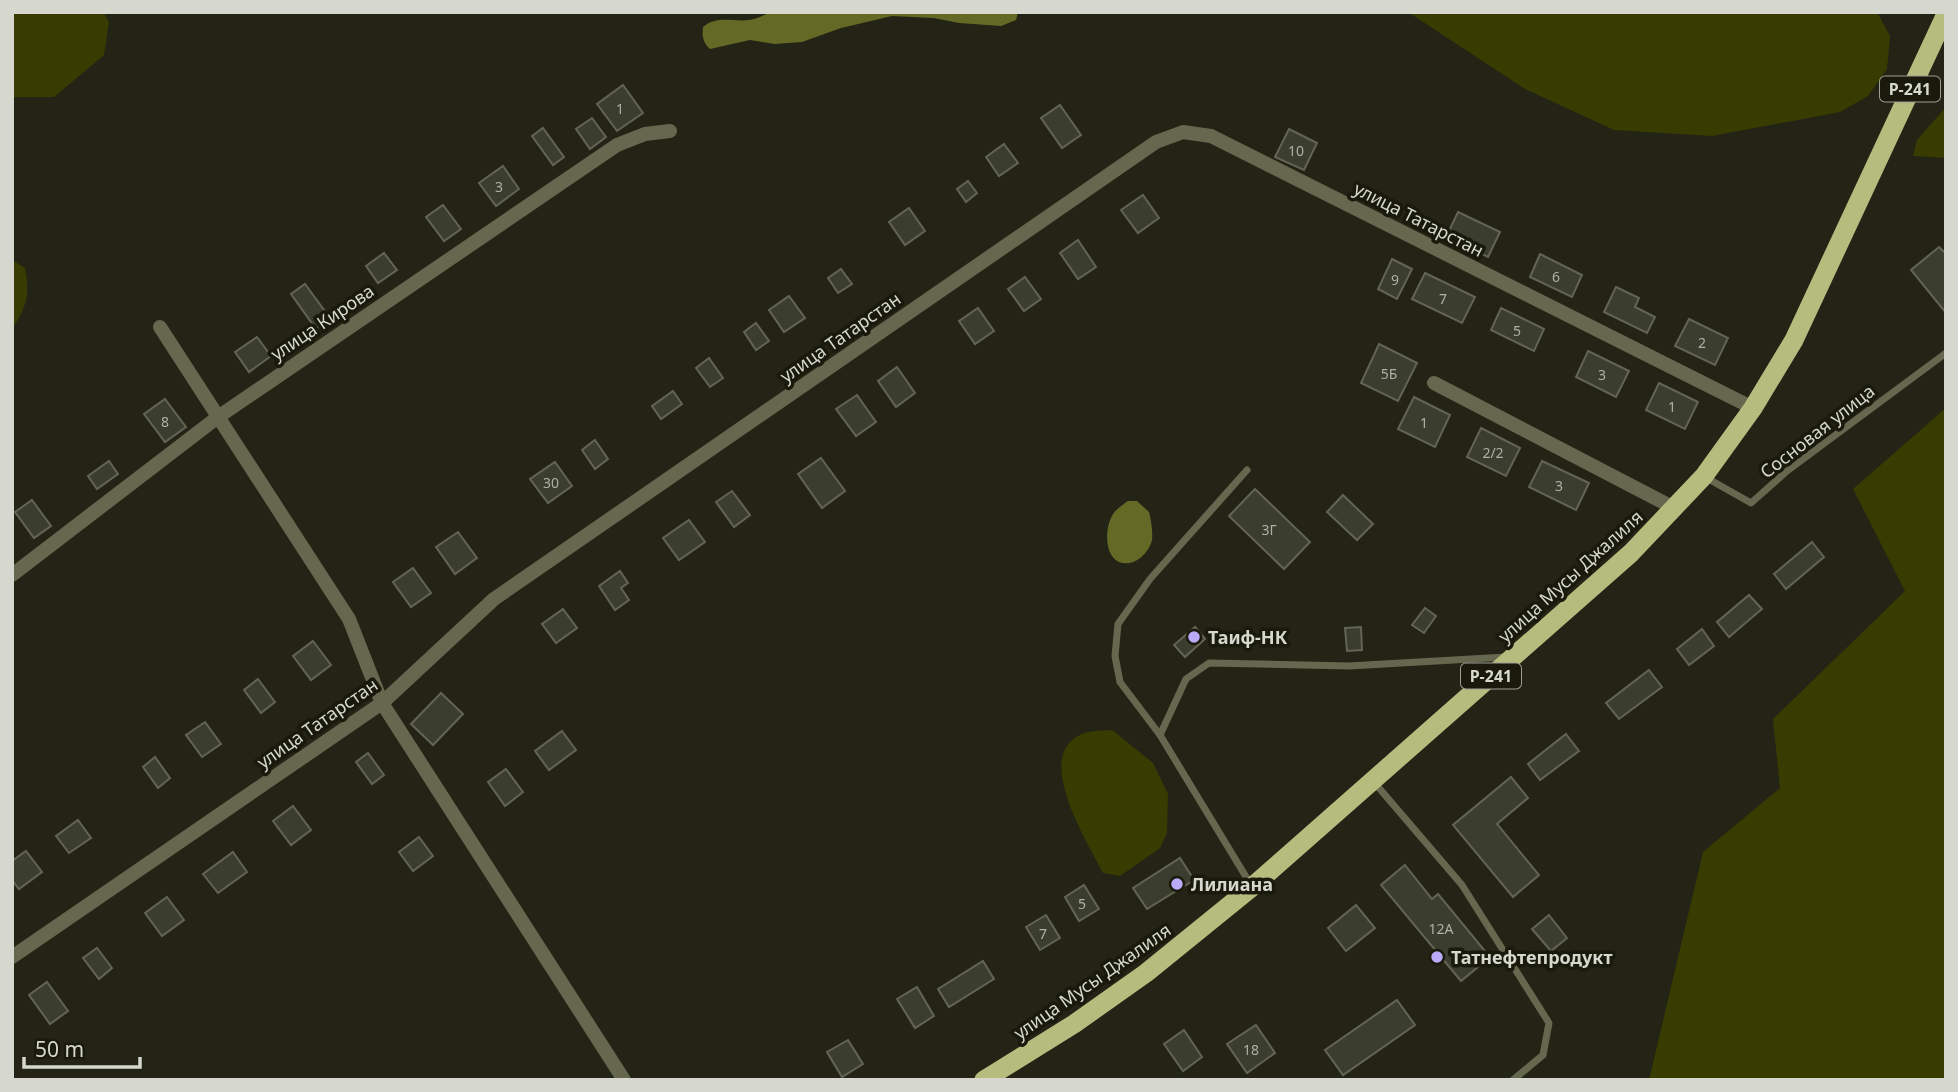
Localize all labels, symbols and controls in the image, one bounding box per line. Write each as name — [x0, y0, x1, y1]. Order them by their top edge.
road number: Р-241 — [1880, 76, 1940, 102]
house number: 1 — [616, 99, 624, 118]
house number: 10 — [1288, 141, 1304, 160]
street label: улица Татарстан — [1350, 176, 1488, 262]
house number: 3 — [495, 177, 503, 196]
house number: 6 — [1552, 267, 1560, 286]
house number: 9 — [1391, 270, 1399, 289]
street label: улица Кирова — [266, 279, 378, 365]
street label: улица Татарстан — [775, 286, 905, 388]
house number: 7 — [1439, 289, 1447, 308]
house number: 5 — [1513, 321, 1521, 340]
house number: 2 — [1698, 333, 1706, 352]
house number: 5Б — [1381, 364, 1397, 383]
house number: 3 — [1598, 365, 1606, 384]
street label: Сосновая улица — [1755, 379, 1879, 483]
house number: 1 — [1668, 397, 1676, 416]
house number: 8 — [161, 412, 169, 431]
house number: 1 — [1420, 413, 1428, 432]
house number: 2/2 — [1482, 443, 1504, 462]
house number: 30 — [543, 473, 559, 492]
house number: 3 — [1555, 476, 1563, 495]
street label: улица Мусы Джалиля — [1492, 505, 1648, 647]
house number: 3Г — [1261, 520, 1277, 539]
place label: Таиф-НК — [1208, 625, 1288, 649]
marker: Таиф-НК — [1186, 629, 1202, 645]
road number: Р-241 — [1461, 664, 1521, 688]
street label: улица Татарстан — [252, 672, 382, 774]
place label: Лилиана — [1191, 872, 1273, 896]
marker: Лилиана — [1169, 876, 1185, 892]
house number: 5 — [1078, 894, 1086, 913]
street label: улица Мусы Джалиля — [1009, 918, 1175, 1044]
house number: 12А — [1429, 919, 1454, 938]
house number: 7 — [1039, 924, 1047, 943]
place label: Татнефтепродукт — [1451, 945, 1613, 969]
marker: Татнефтепродукт — [1429, 949, 1445, 965]
scale bar — [24, 1026, 140, 1070]
text: 50 m — [35, 1035, 84, 1063]
house number: 18 — [1243, 1040, 1259, 1059]

